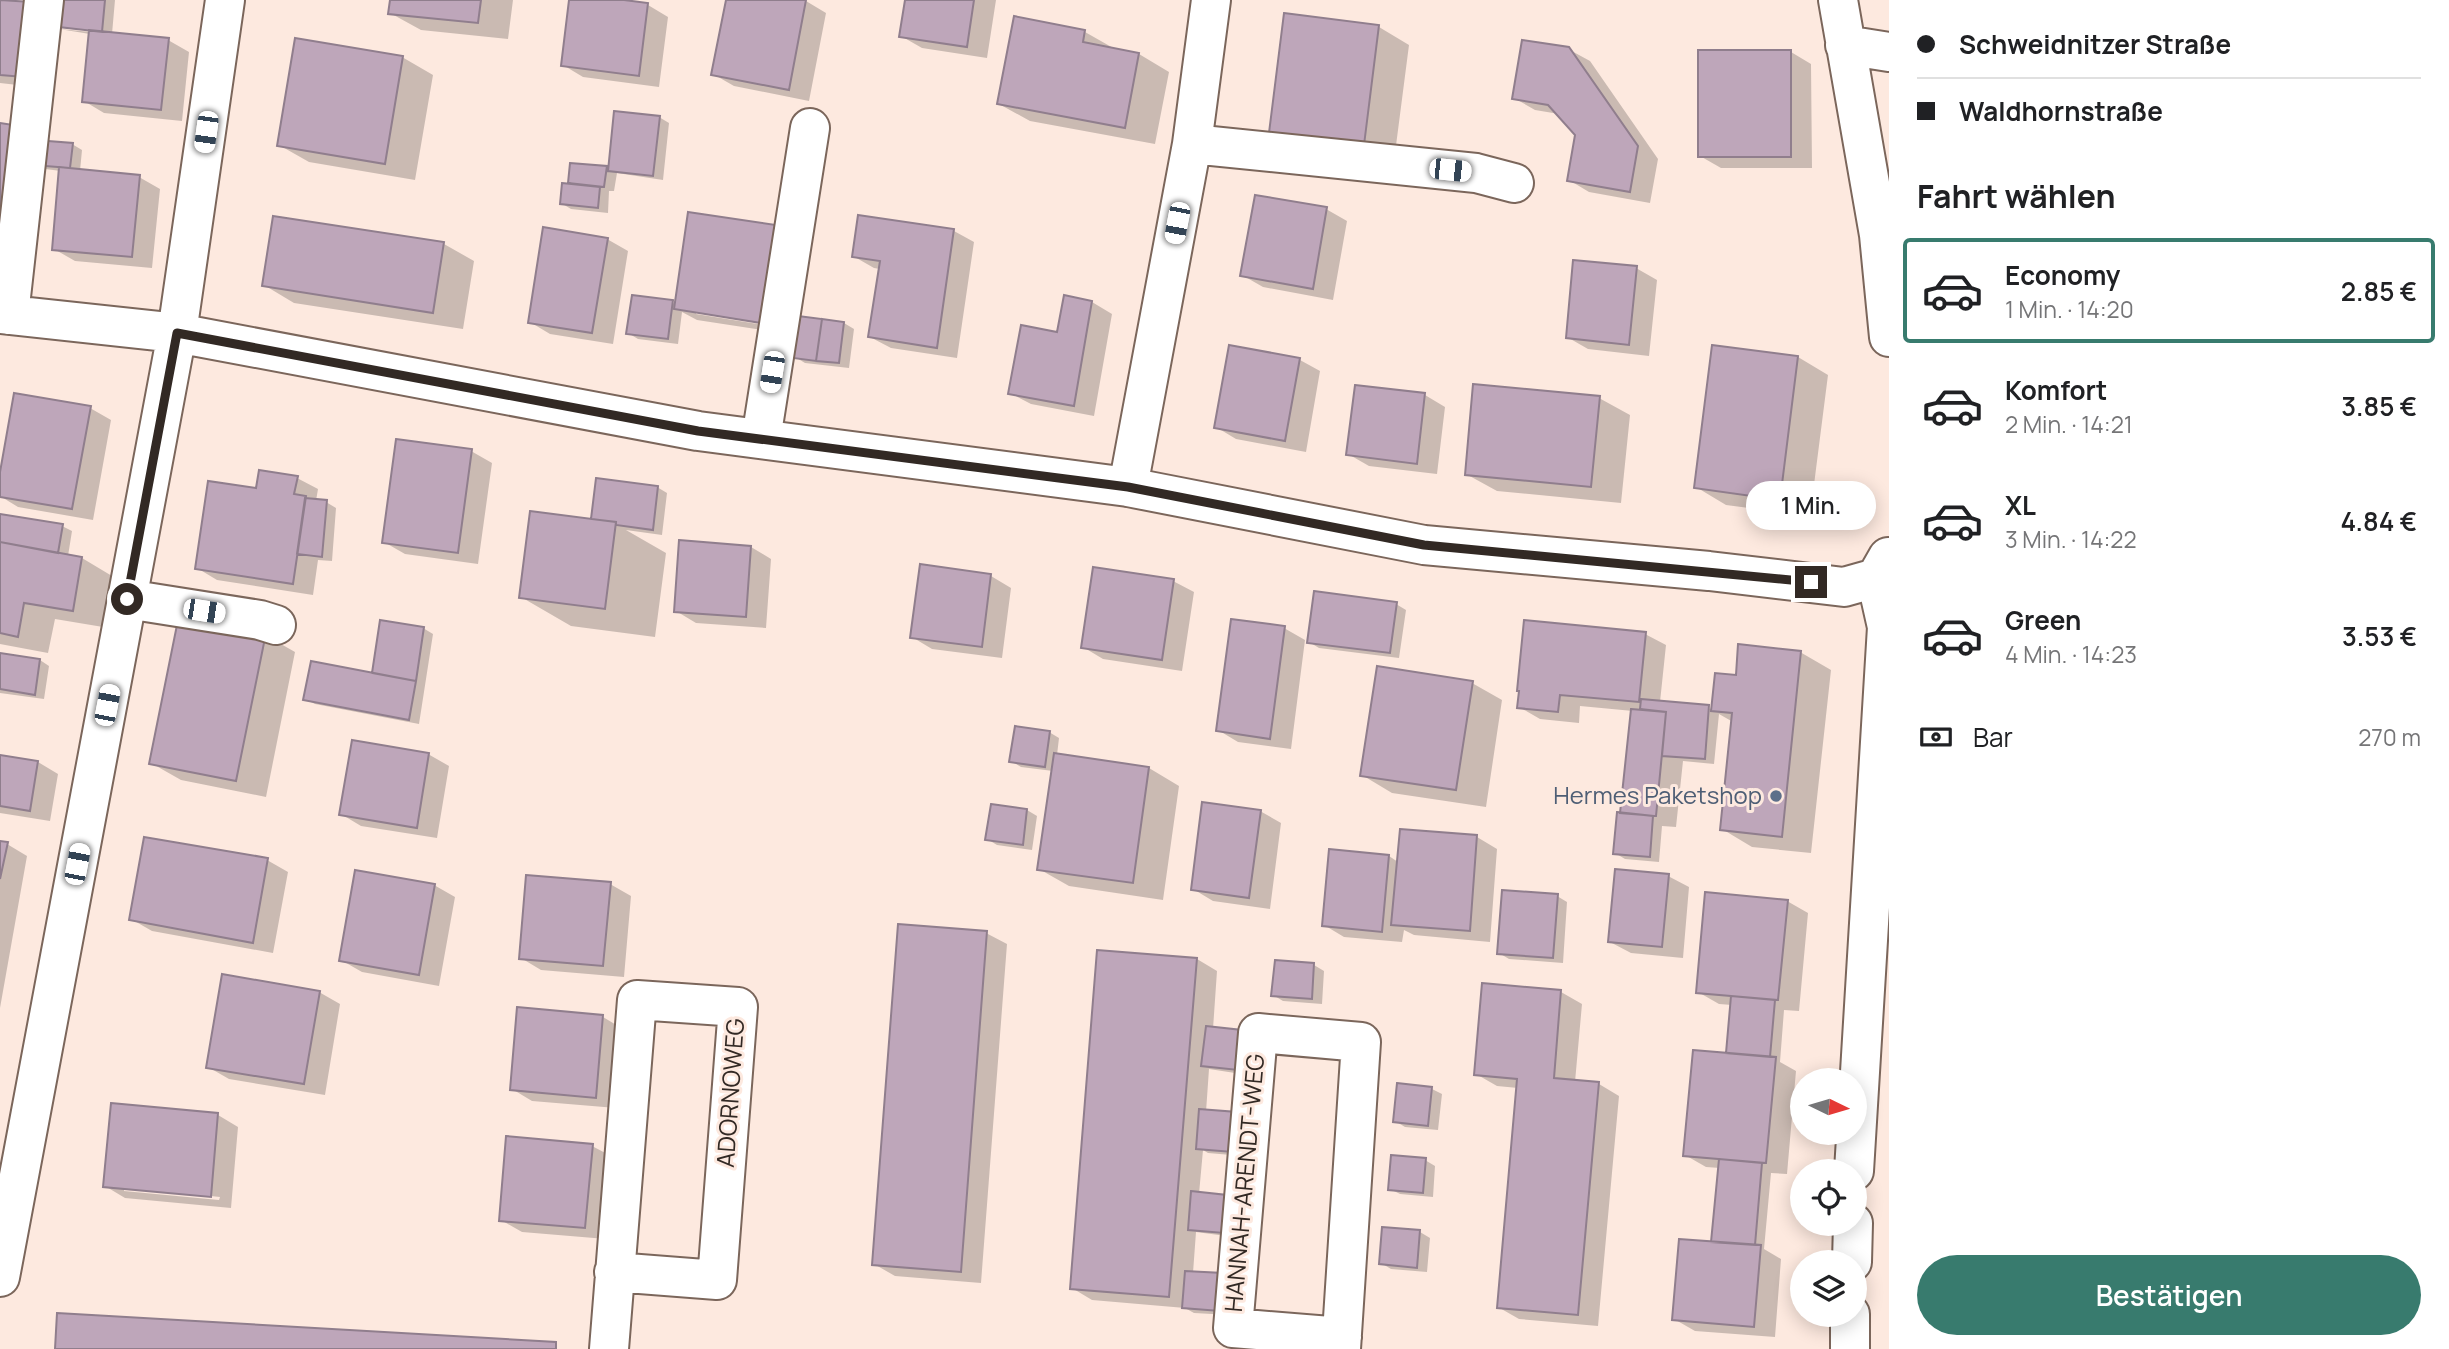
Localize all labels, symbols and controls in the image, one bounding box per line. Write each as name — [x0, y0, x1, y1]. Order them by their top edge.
text: Schweidnitzer Straße — [1959, 26, 2231, 62]
text: Waldhornstraße — [1959, 93, 2163, 129]
car — [193, 110, 220, 154]
car — [1429, 157, 1472, 183]
text: Fahrt wählen — [1917, 174, 2116, 218]
car — [1163, 200, 1192, 246]
text: Economy — [2005, 257, 2120, 293]
icon: car — [1921, 259, 1984, 322]
text: 2.85 € — [2341, 273, 2417, 309]
text: 1 Min. · 14:20 — [2005, 293, 2134, 325]
car — [759, 350, 786, 394]
text: Komfort — [2005, 372, 2107, 408]
icon: car — [1921, 374, 1984, 437]
text: 3.85 € — [2341, 388, 2417, 424]
text: 2 Min. · 14:21 — [2005, 408, 2133, 440]
callout: 1 Min. — [1746, 480, 1876, 530]
text: XL — [2005, 487, 2036, 523]
text: 1 Min. — [1781, 489, 1841, 521]
icon: car — [1921, 489, 1984, 552]
text: 4.84 € — [2340, 503, 2417, 539]
text: 3 Min. · 14:22 — [2005, 523, 2137, 555]
route end — [1795, 566, 1827, 598]
route start — [111, 583, 143, 615]
car — [182, 597, 227, 625]
text: Green — [2005, 602, 2081, 638]
icon: car — [1921, 604, 1984, 667]
text: 3.53 € — [2342, 618, 2417, 654]
text: 4 Min. · 14:23 — [2005, 638, 2137, 670]
car — [93, 682, 122, 728]
icon: cash — [1917, 718, 1955, 756]
text: Bar — [1973, 719, 2013, 755]
text: 270 m — [2358, 721, 2421, 753]
place label: Hermes Paketshop — [1553, 778, 1762, 811]
marker: Hermes Paketshop — [1768, 788, 1784, 804]
car — [63, 841, 92, 887]
street label: ADORNOWEG — [708, 1017, 751, 1168]
street label: HANNAH-ARENDT-WEG — [1216, 1052, 1271, 1313]
north arrow — [1790, 1068, 1867, 1144]
map controls — [1790, 1068, 1867, 1327]
button: locate — [1790, 1159, 1867, 1236]
button: layers — [1790, 1250, 1867, 1327]
button: Bestätigen — [1917, 1255, 2421, 1335]

